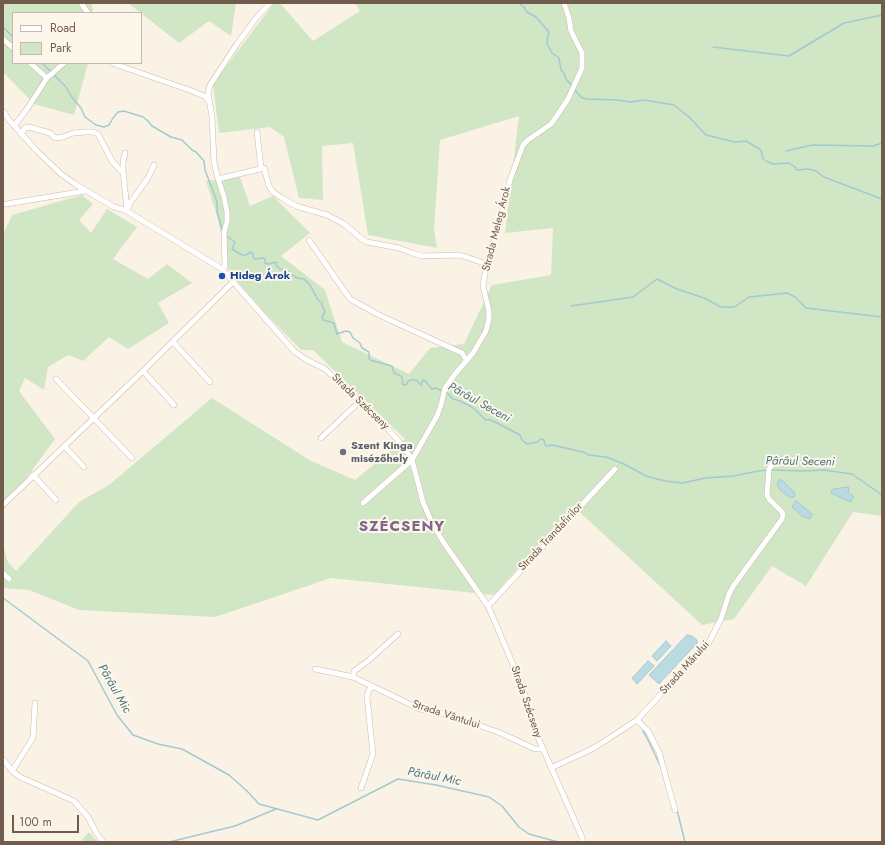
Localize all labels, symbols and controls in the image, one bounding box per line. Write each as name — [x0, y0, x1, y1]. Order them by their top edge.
legend — [12, 12, 142, 64]
text: Road — [50, 19, 76, 37]
text: Park — [50, 39, 71, 57]
street label: Strada Meleg Árok — [480, 185, 514, 273]
place label: Hideg Árok — [230, 269, 290, 283]
marker: Hideg Árok — [217, 271, 227, 281]
street label: Strada Szécseny — [328, 371, 392, 433]
water label: Pârâul Seceni — [445, 380, 513, 426]
place label: Szent Kinga misézőhely — [351, 439, 413, 465]
marker: Szent Kinga misézőhely — [338, 447, 348, 457]
water label: Pârâul Seceni — [765, 454, 835, 470]
street label: Strada Trandafirilor — [516, 500, 586, 574]
district label: SZÉCSENY — [359, 518, 445, 536]
street label: Strada Mărului — [657, 638, 713, 698]
water label: Pârâul Mic — [94, 662, 134, 716]
street label: Strada Szécseny — [508, 664, 544, 740]
street label: Strada Vântului — [410, 698, 482, 732]
water label: Pârâul Mic — [406, 765, 462, 789]
scale bar — [14, 807, 81, 833]
text: 100 m — [19, 813, 52, 831]

